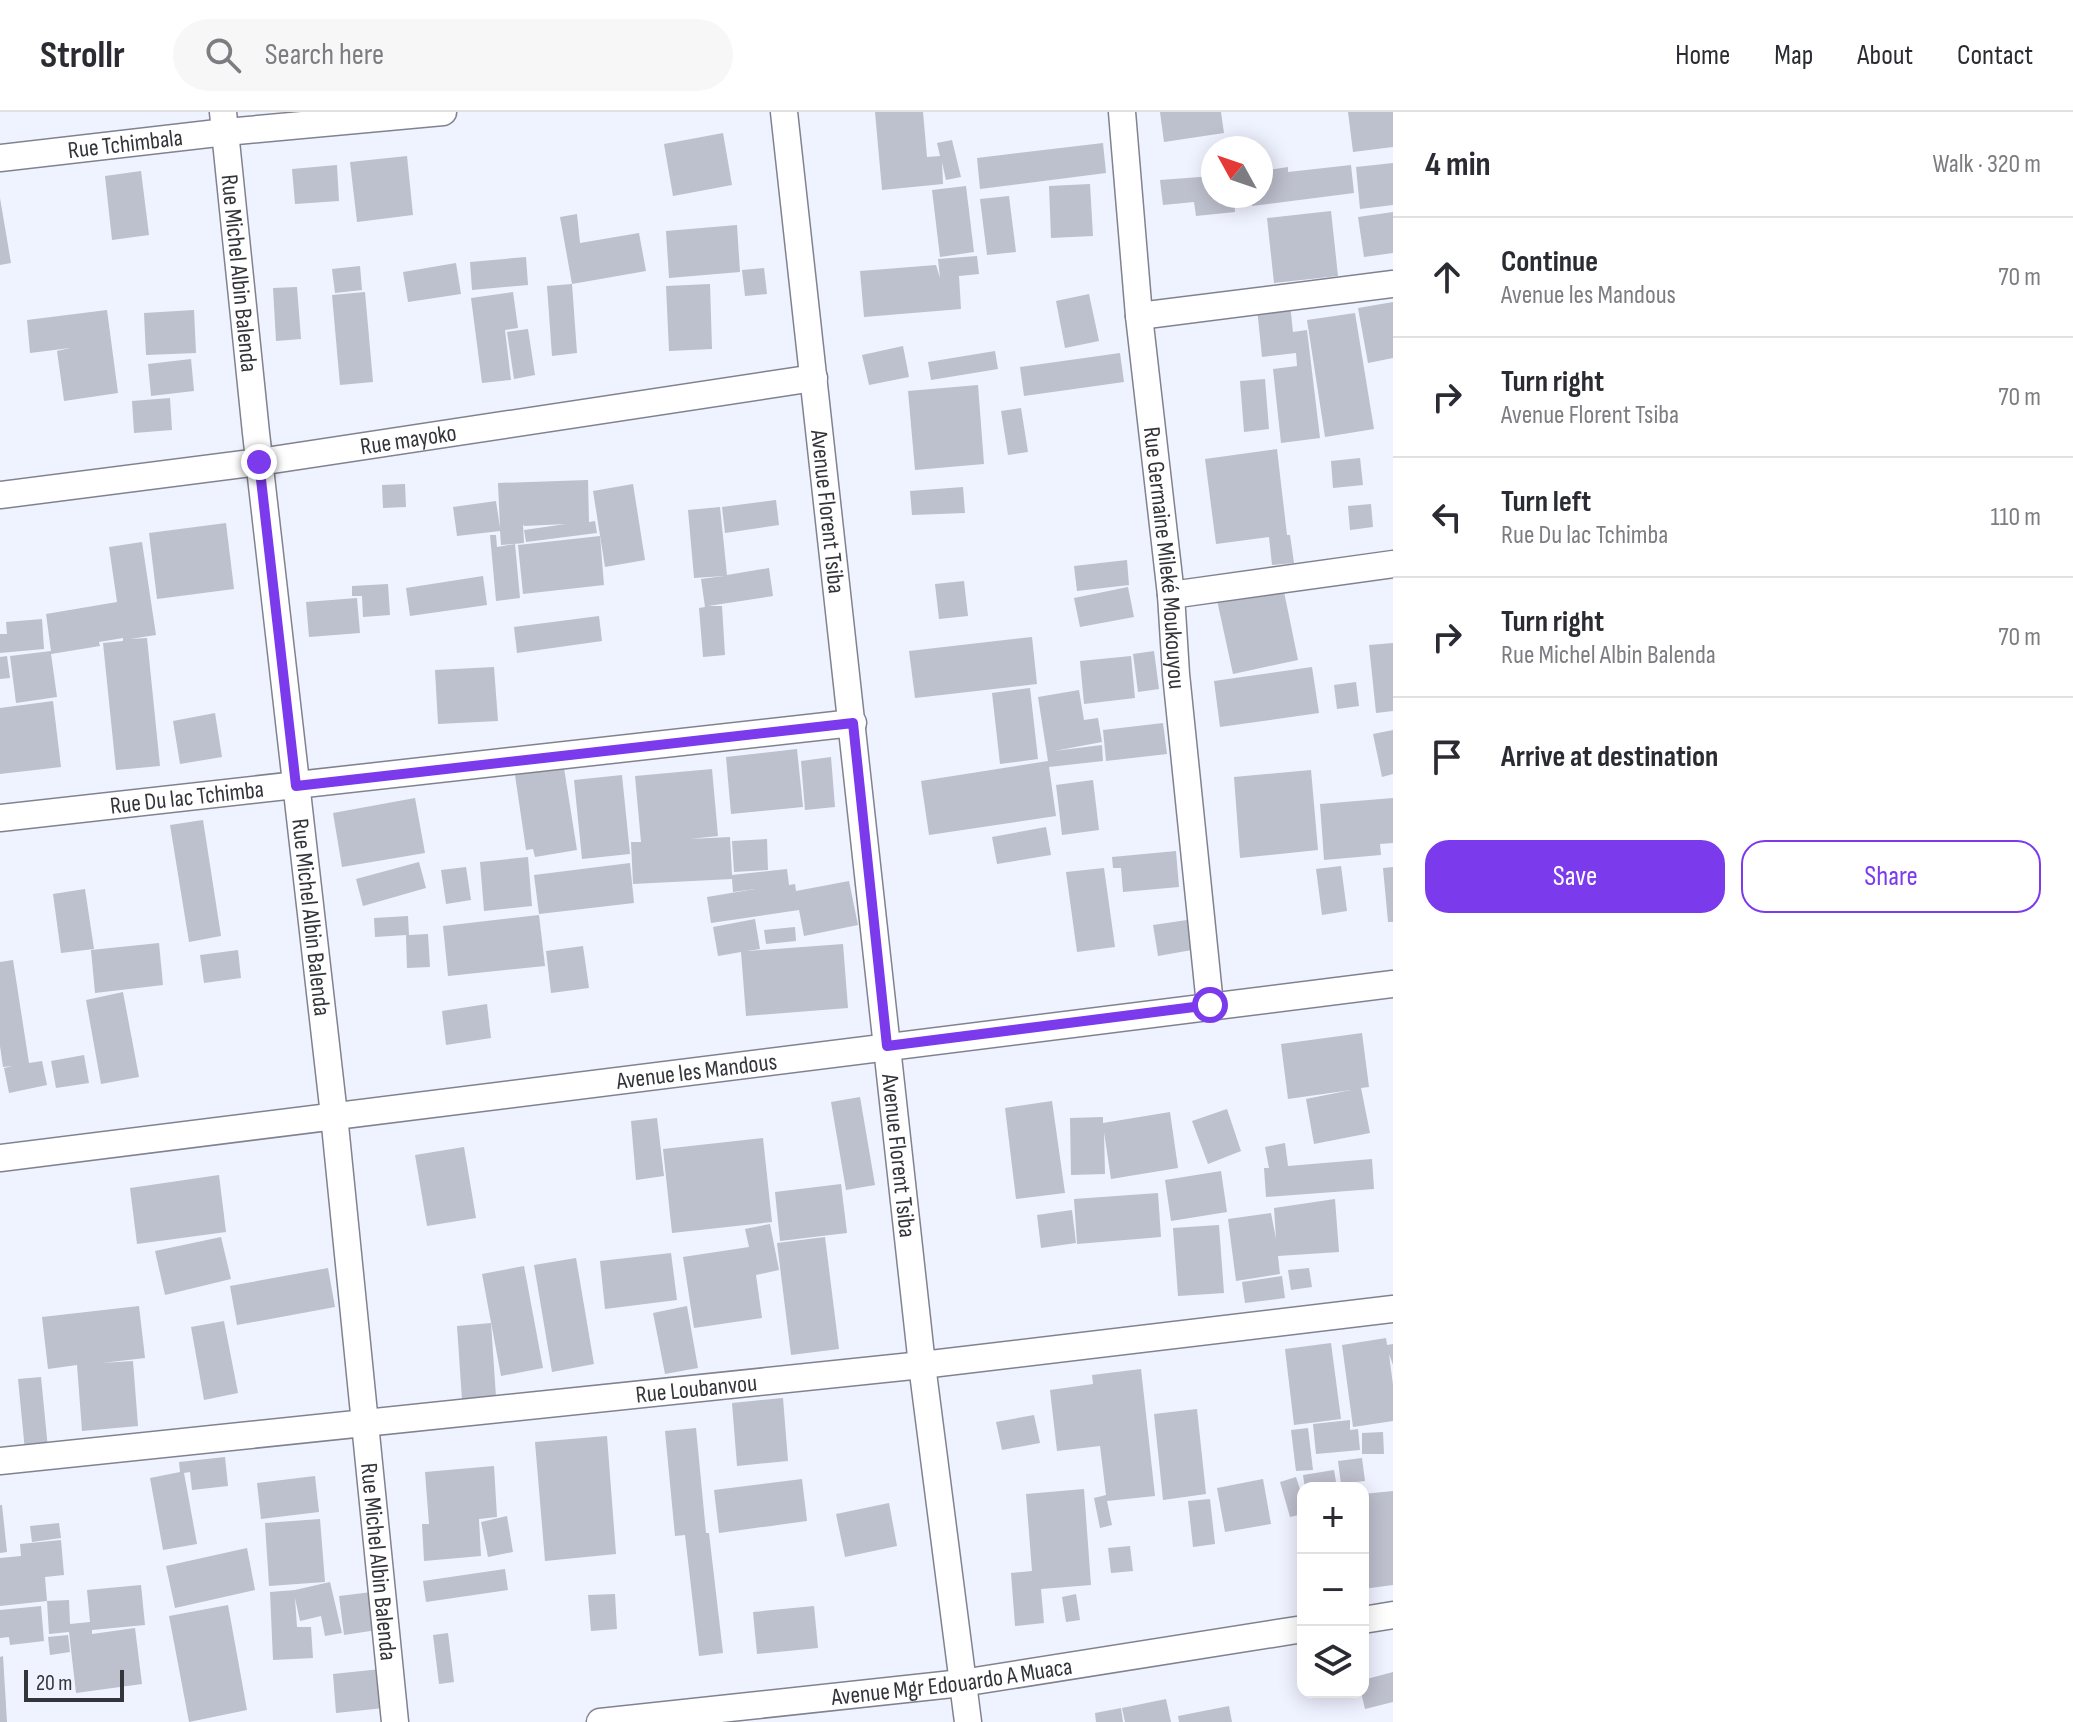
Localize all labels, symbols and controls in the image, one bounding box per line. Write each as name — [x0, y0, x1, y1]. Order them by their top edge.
search box — [173, 19, 733, 91]
text: Strollr — [40, 33, 125, 78]
icon: search — [201, 33, 245, 77]
text: Search here — [265, 37, 384, 73]
text: Home — [1675, 39, 1730, 72]
text: Map — [1774, 39, 1813, 72]
text: About — [1857, 39, 1913, 72]
text: Contact — [1957, 39, 2033, 72]
street label: Rue Tchimbala — [66, 123, 184, 165]
north arrow — [1201, 136, 1273, 208]
text: 4 min — [1425, 144, 1491, 185]
text: Walk · 320 m — [1933, 149, 2041, 180]
street label: Rue Michel Albin Balenda — [214, 173, 264, 373]
text: Continue — [1501, 244, 1598, 280]
icon: ahead — [1425, 255, 1469, 299]
text: 70 m — [1998, 262, 2041, 293]
text: Avenue les Mandous — [1501, 280, 1676, 311]
text: Turn right — [1501, 364, 1604, 400]
icon: right — [1425, 375, 1469, 419]
text: 70 m — [1998, 382, 2041, 413]
text: Avenue Florent Tsiba — [1501, 400, 1679, 431]
street label: Rue mayoko — [358, 418, 458, 462]
street label: Rue Germaine Mileké Moukouyou — [1137, 425, 1191, 690]
street label: Avenue Florent Tsiba — [804, 427, 851, 595]
route end — [241, 444, 277, 480]
text: Turn left — [1501, 484, 1591, 520]
icon: left — [1425, 495, 1469, 539]
text: 110 m — [1990, 502, 2041, 533]
text: Rue Du lac Tchimba — [1501, 520, 1668, 551]
text: Turn right — [1501, 604, 1604, 640]
icon: right — [1425, 615, 1469, 659]
text: 70 m — [1998, 622, 2041, 653]
text: Rue Michel Albin Balenda — [1501, 640, 1716, 671]
icon: arrive — [1425, 735, 1469, 779]
text: Arrive at destination — [1501, 739, 1718, 775]
street label: Rue Du lac Tchimba — [108, 775, 265, 821]
street label: Rue Michel Albin Balenda — [285, 817, 337, 1017]
button: Save — [1425, 840, 1725, 913]
button: Share — [1741, 840, 2041, 913]
route start — [1192, 987, 1228, 1023]
street label: Avenue les Mandous — [614, 1047, 779, 1096]
street label: Avenue Florent Tsiba — [875, 1071, 922, 1239]
street label: Rue Loubanvou — [634, 1368, 758, 1410]
street label: Rue Michel Albin Balenda — [354, 1461, 403, 1662]
map controls — [1297, 1482, 1369, 1698]
button: + — [1297, 1482, 1369, 1554]
button: − — [1297, 1554, 1369, 1626]
button: layers — [1297, 1626, 1369, 1698]
street label: Avenue Mgr Edouardo A Muaca — [829, 1652, 1074, 1712]
scale bar — [24, 1666, 124, 1702]
text: 20 m — [36, 1670, 73, 1697]

